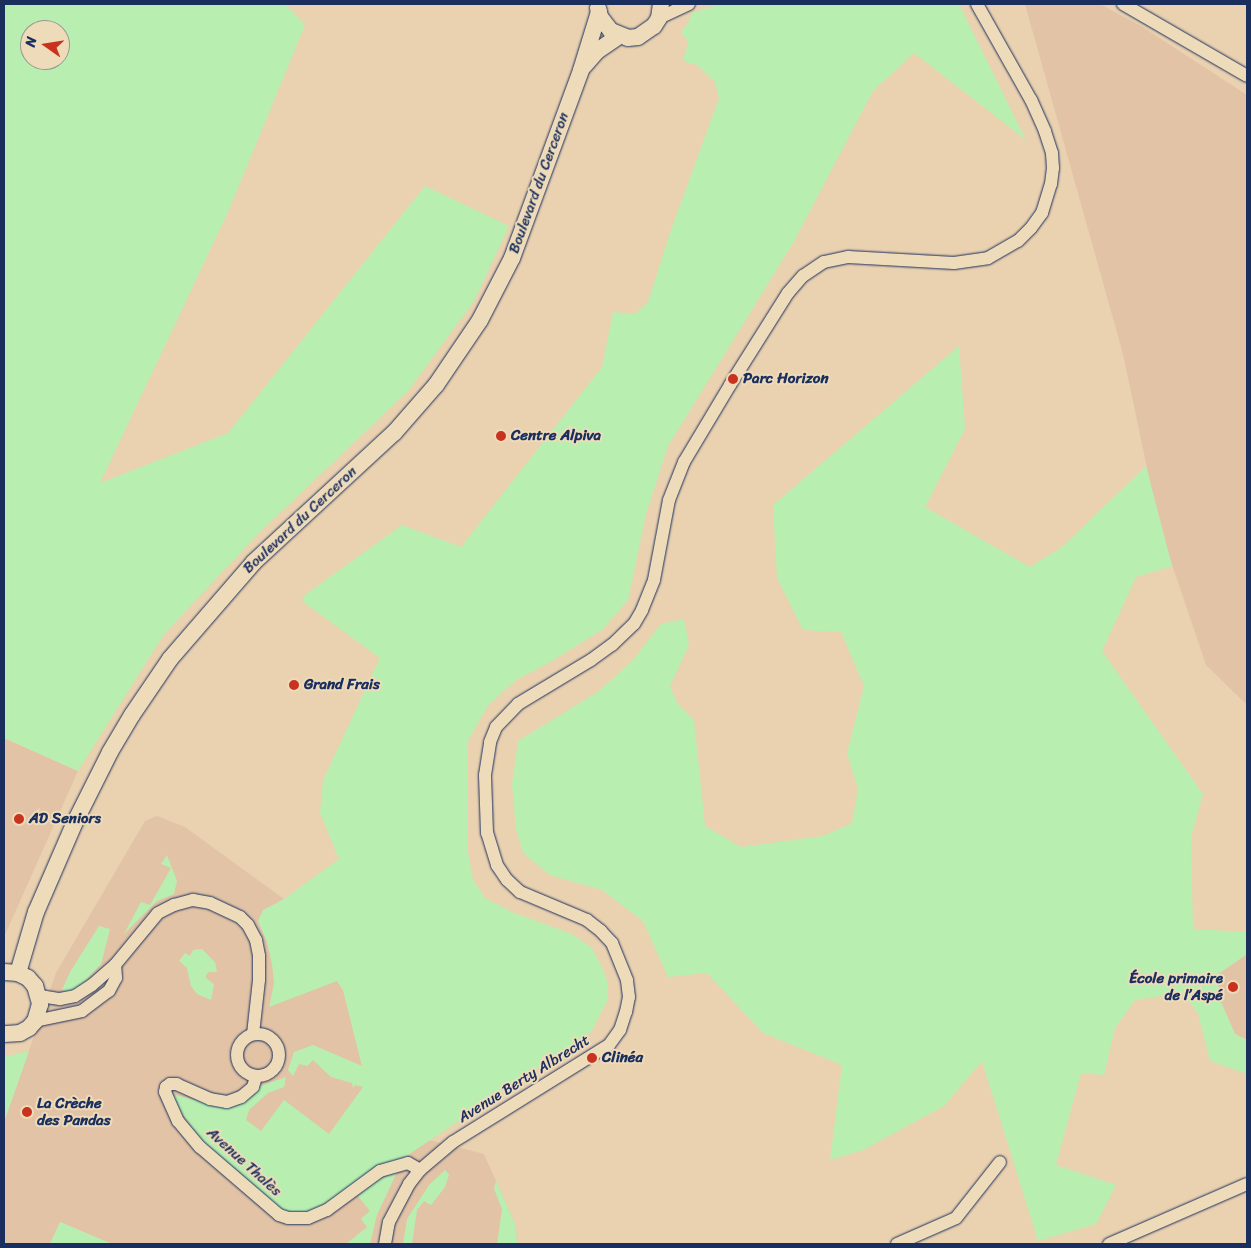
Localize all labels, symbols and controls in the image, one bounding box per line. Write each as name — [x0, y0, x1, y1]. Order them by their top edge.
north arrow — [20, 20, 70, 70]
text: N — [18, 34, 44, 49]
street label: Boulevard du Cerceron — [505, 110, 573, 256]
place label: Parc Horizon — [743, 370, 828, 388]
marker: Parc Horizon — [727, 373, 739, 385]
place label: Centre Alpiva — [511, 427, 601, 445]
marker: Centre Alpiva — [495, 430, 507, 442]
street label: Boulevard du Cerceron — [239, 463, 361, 577]
place label: Grand Frais — [304, 676, 380, 694]
marker: Grand Frais — [288, 679, 300, 691]
place label: AD Seniors — [29, 810, 101, 828]
marker: AD Seniors — [13, 813, 25, 825]
place label: École primaire de l’Aspé — [1128, 969, 1223, 1004]
marker: École primaire de l’Aspé — [1227, 981, 1239, 993]
street label: Avenue Berty Albrecht — [455, 1031, 593, 1127]
place label: Clinéa — [602, 1049, 643, 1067]
marker: Clinéa — [586, 1052, 598, 1064]
place label: La Crèche des Pandas — [37, 1094, 110, 1129]
marker: La Crèche des Pandas — [21, 1106, 33, 1118]
street label: Avenue Thalès — [203, 1124, 285, 1200]

